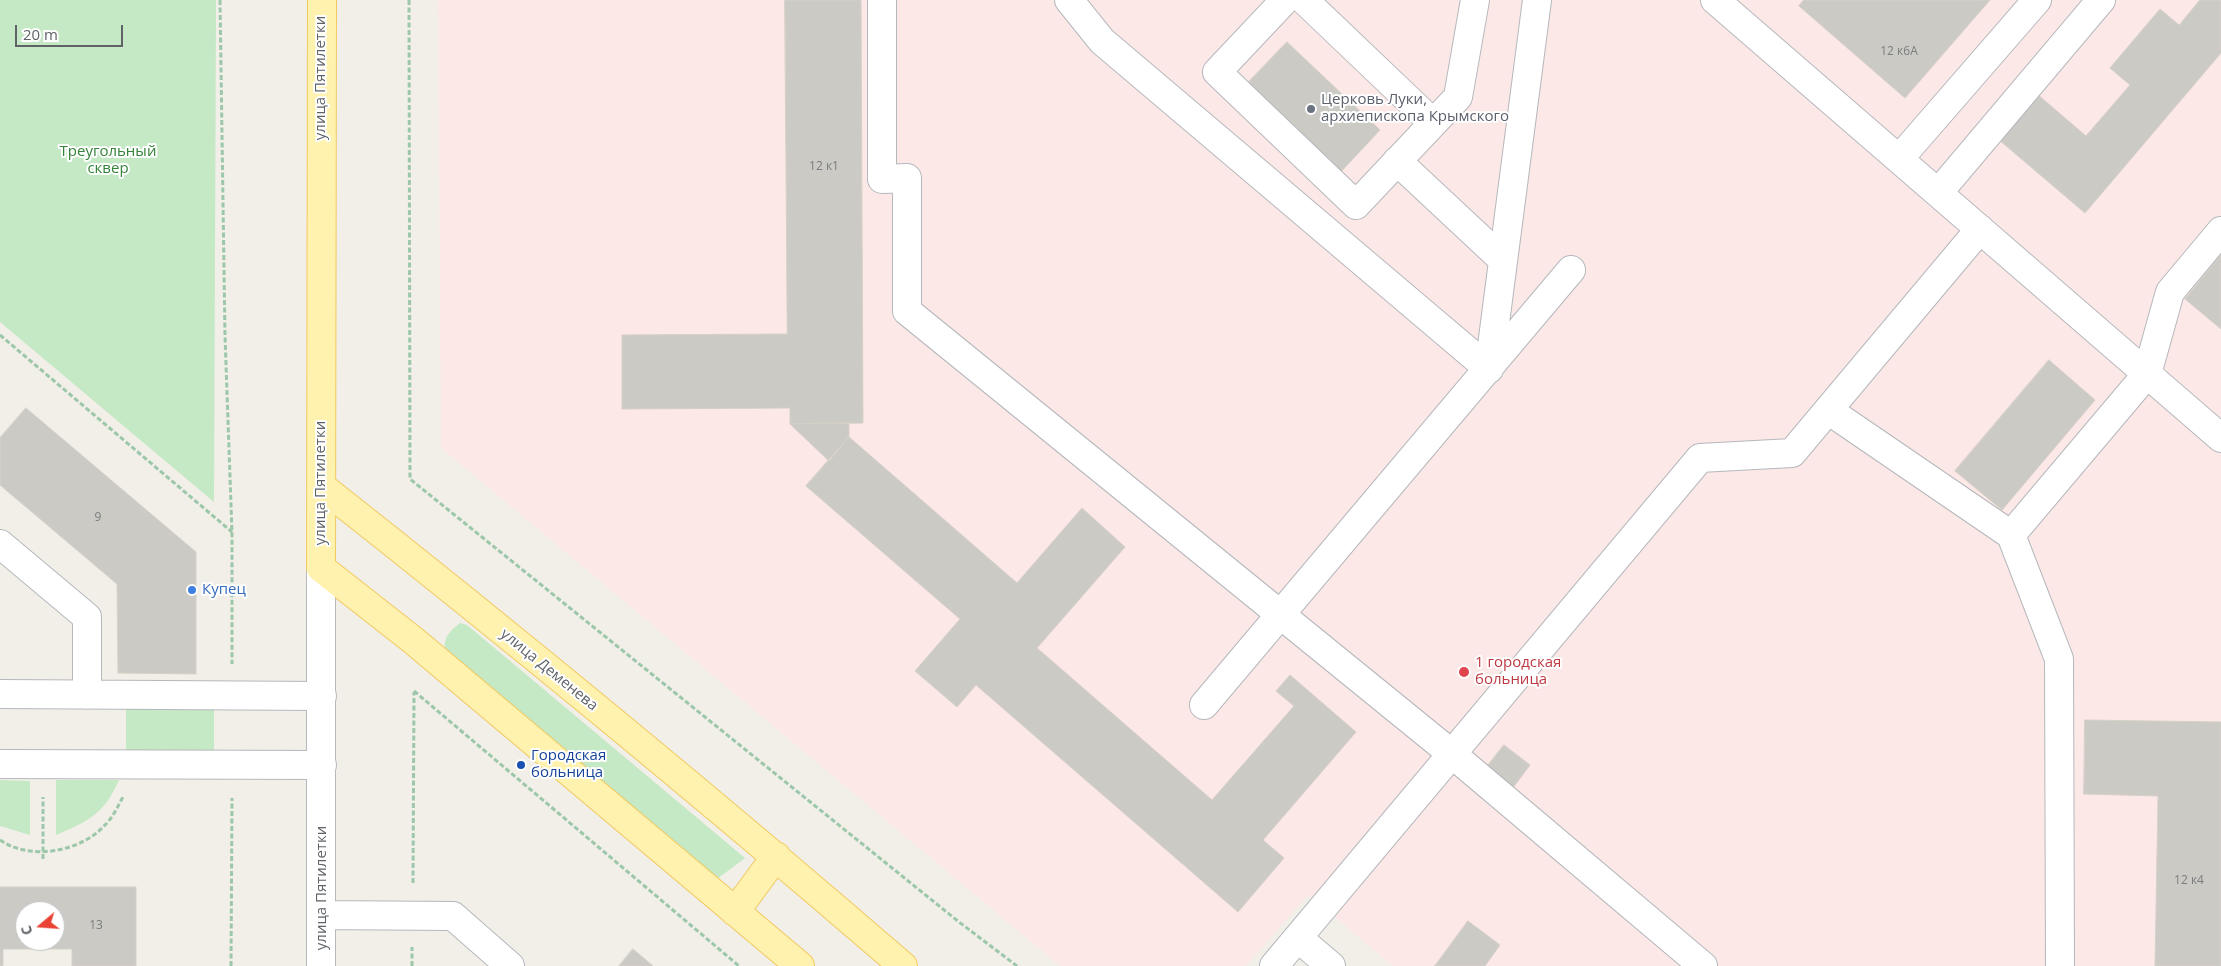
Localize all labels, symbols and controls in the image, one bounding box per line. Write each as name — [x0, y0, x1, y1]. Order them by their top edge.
scale bar — [18, 15, 125, 47]
street label: улица Пятилетки — [312, 16, 330, 140]
text: 20 m — [23, 24, 58, 44]
house number: 12 к6А — [1880, 45, 1918, 59]
place label: Церковь Луки, архиепископа Крымского — [1321, 91, 1509, 126]
marker: Церковь Луки, архиепископа Крымского — [1305, 103, 1317, 115]
park label: Треугольный сквер — [60, 143, 156, 178]
house number: 12 к1 — [809, 160, 839, 174]
street label: улица Пятилетки — [312, 421, 330, 545]
house number: 9 — [95, 511, 101, 525]
place label: Купец — [202, 581, 246, 599]
marker: Купец — [186, 584, 198, 596]
street label: улица Деменева — [497, 625, 601, 715]
place label: 1 городская больница — [1475, 654, 1561, 689]
marker: 1 городская больница — [1457, 665, 1471, 679]
place label: Городская больница — [531, 747, 606, 782]
marker: Городская больница — [515, 759, 527, 771]
street label: улица Пятилетки — [313, 826, 331, 950]
house number: 12 к4 — [2174, 874, 2204, 888]
north arrow — [15, 901, 65, 951]
house number: 13 — [89, 919, 103, 933]
text: С — [16, 923, 37, 938]

